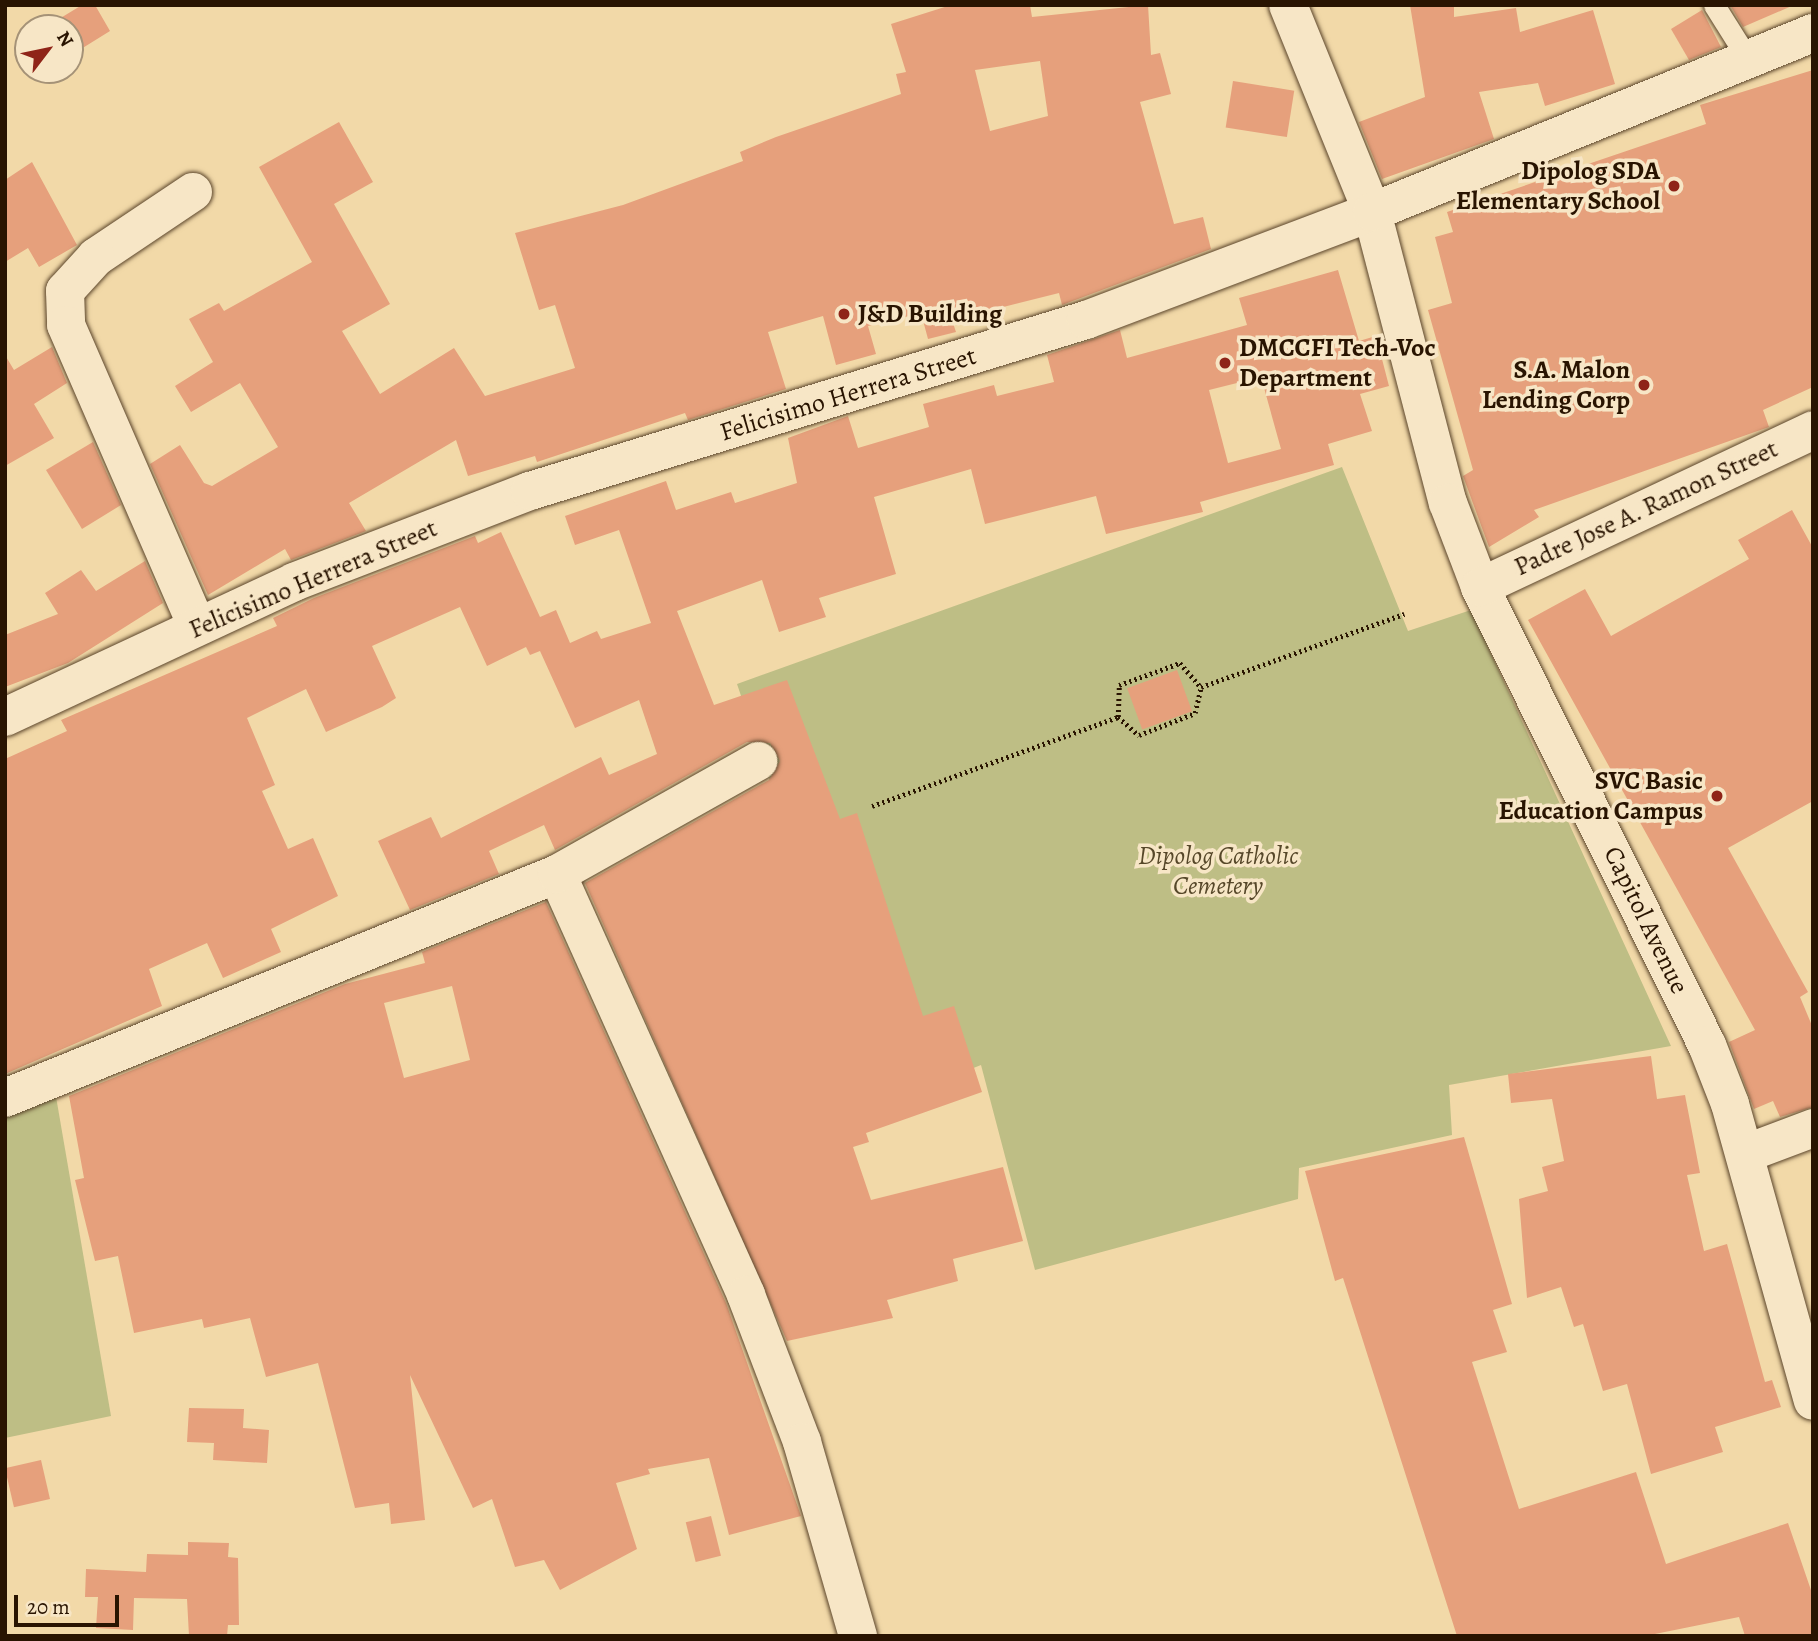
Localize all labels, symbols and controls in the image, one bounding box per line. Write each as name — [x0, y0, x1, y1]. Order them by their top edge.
north arrow — [14, 14, 84, 84]
text: N — [50, 26, 80, 52]
place label: Dipolog SDA Elementary School — [1456, 155, 1660, 216]
marker: Dipolog SDA Elementary School — [1666, 178, 1682, 194]
place label: J&D Building — [858, 298, 1002, 330]
marker: J&D Building — [836, 306, 852, 322]
place label: DMCCFI Tech-Voc Department — [1239, 332, 1436, 394]
street label: Felicisimo Herrera Street — [716, 340, 980, 448]
place label: S.A. Malon Lending Corp — [1482, 354, 1630, 416]
marker: DMCCFI Tech-Voc Department — [1217, 355, 1233, 371]
marker: S.A. Malon Lending Corp — [1636, 377, 1652, 393]
street label: Padre Jose A. Ramon Street — [1509, 433, 1783, 583]
street label: Felicisimo Herrera Street — [184, 513, 442, 645]
place label: SVC Basic Education Campus — [1498, 765, 1703, 826]
marker: SVC Basic Education Campus — [1709, 788, 1725, 804]
park label: Dipolog Catholic Cemetery — [1138, 840, 1298, 902]
street label: Capitol Avenue — [1597, 841, 1695, 999]
scale bar — [18, 1582, 122, 1626]
text: 20 m — [27, 1593, 70, 1621]

